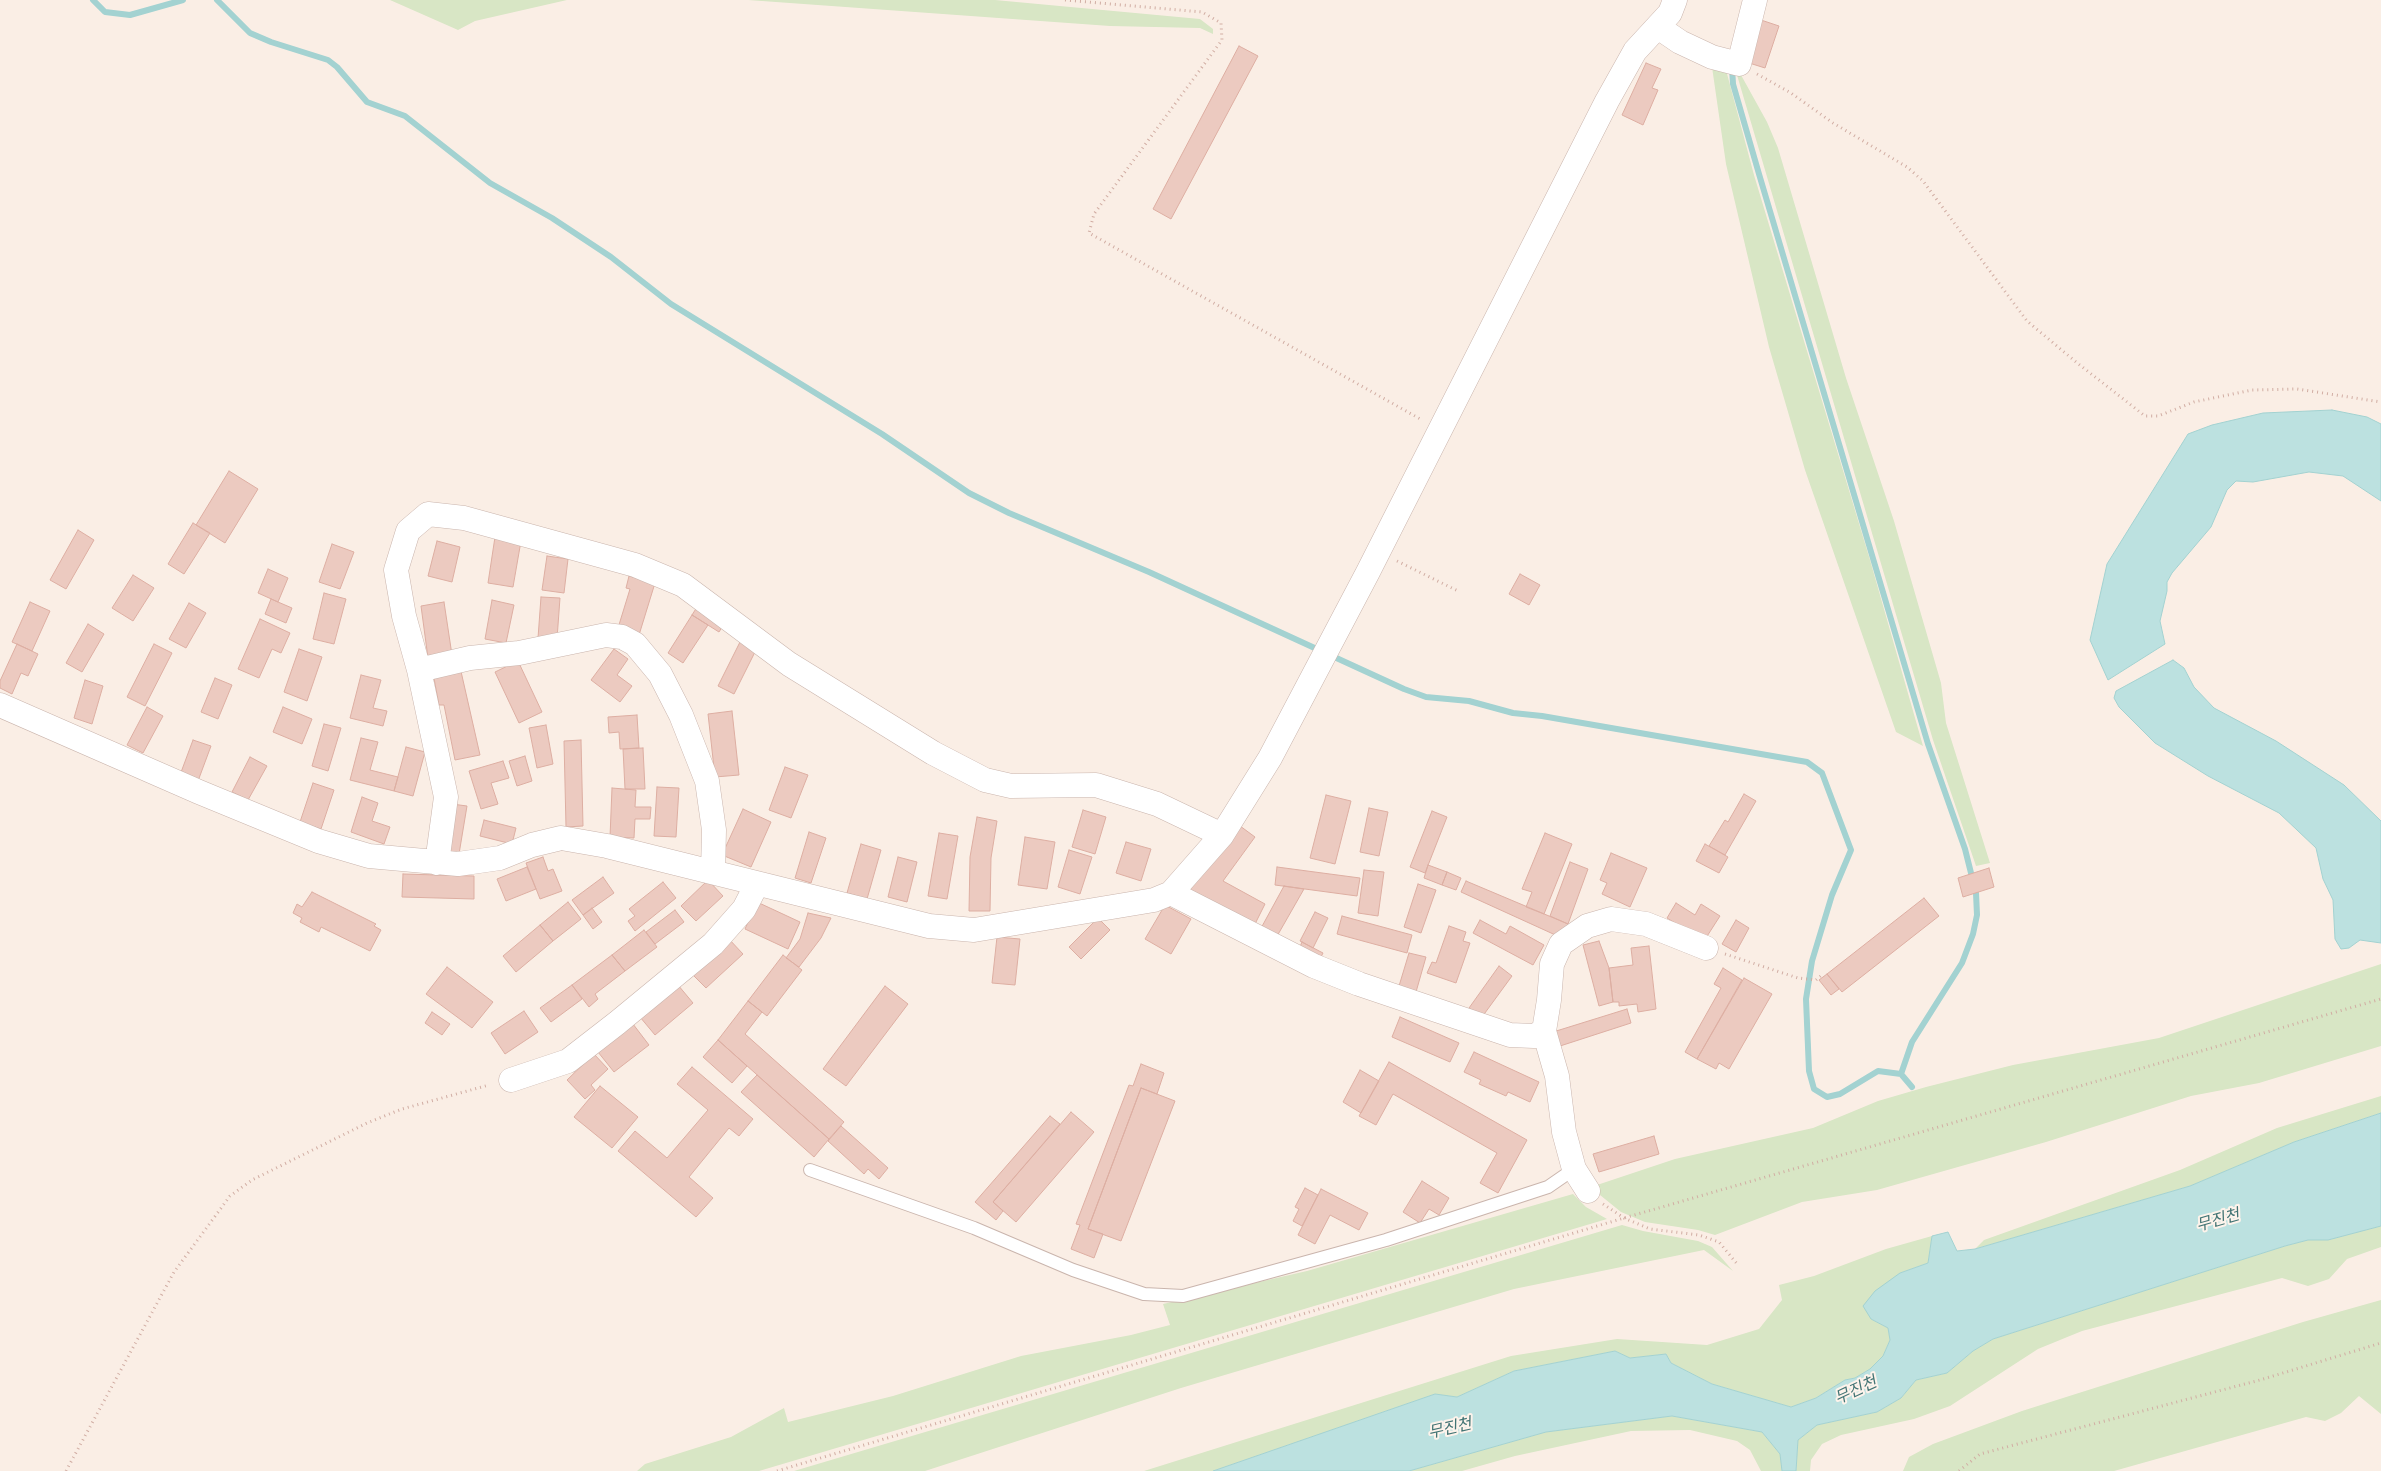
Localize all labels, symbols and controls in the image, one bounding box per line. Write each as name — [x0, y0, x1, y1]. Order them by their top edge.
water label: 무진천 — [2194, 1206, 2242, 1236]
water label: 무진천 — [1832, 1373, 1880, 1409]
water label: 무진천 — [1426, 1415, 1474, 1443]

